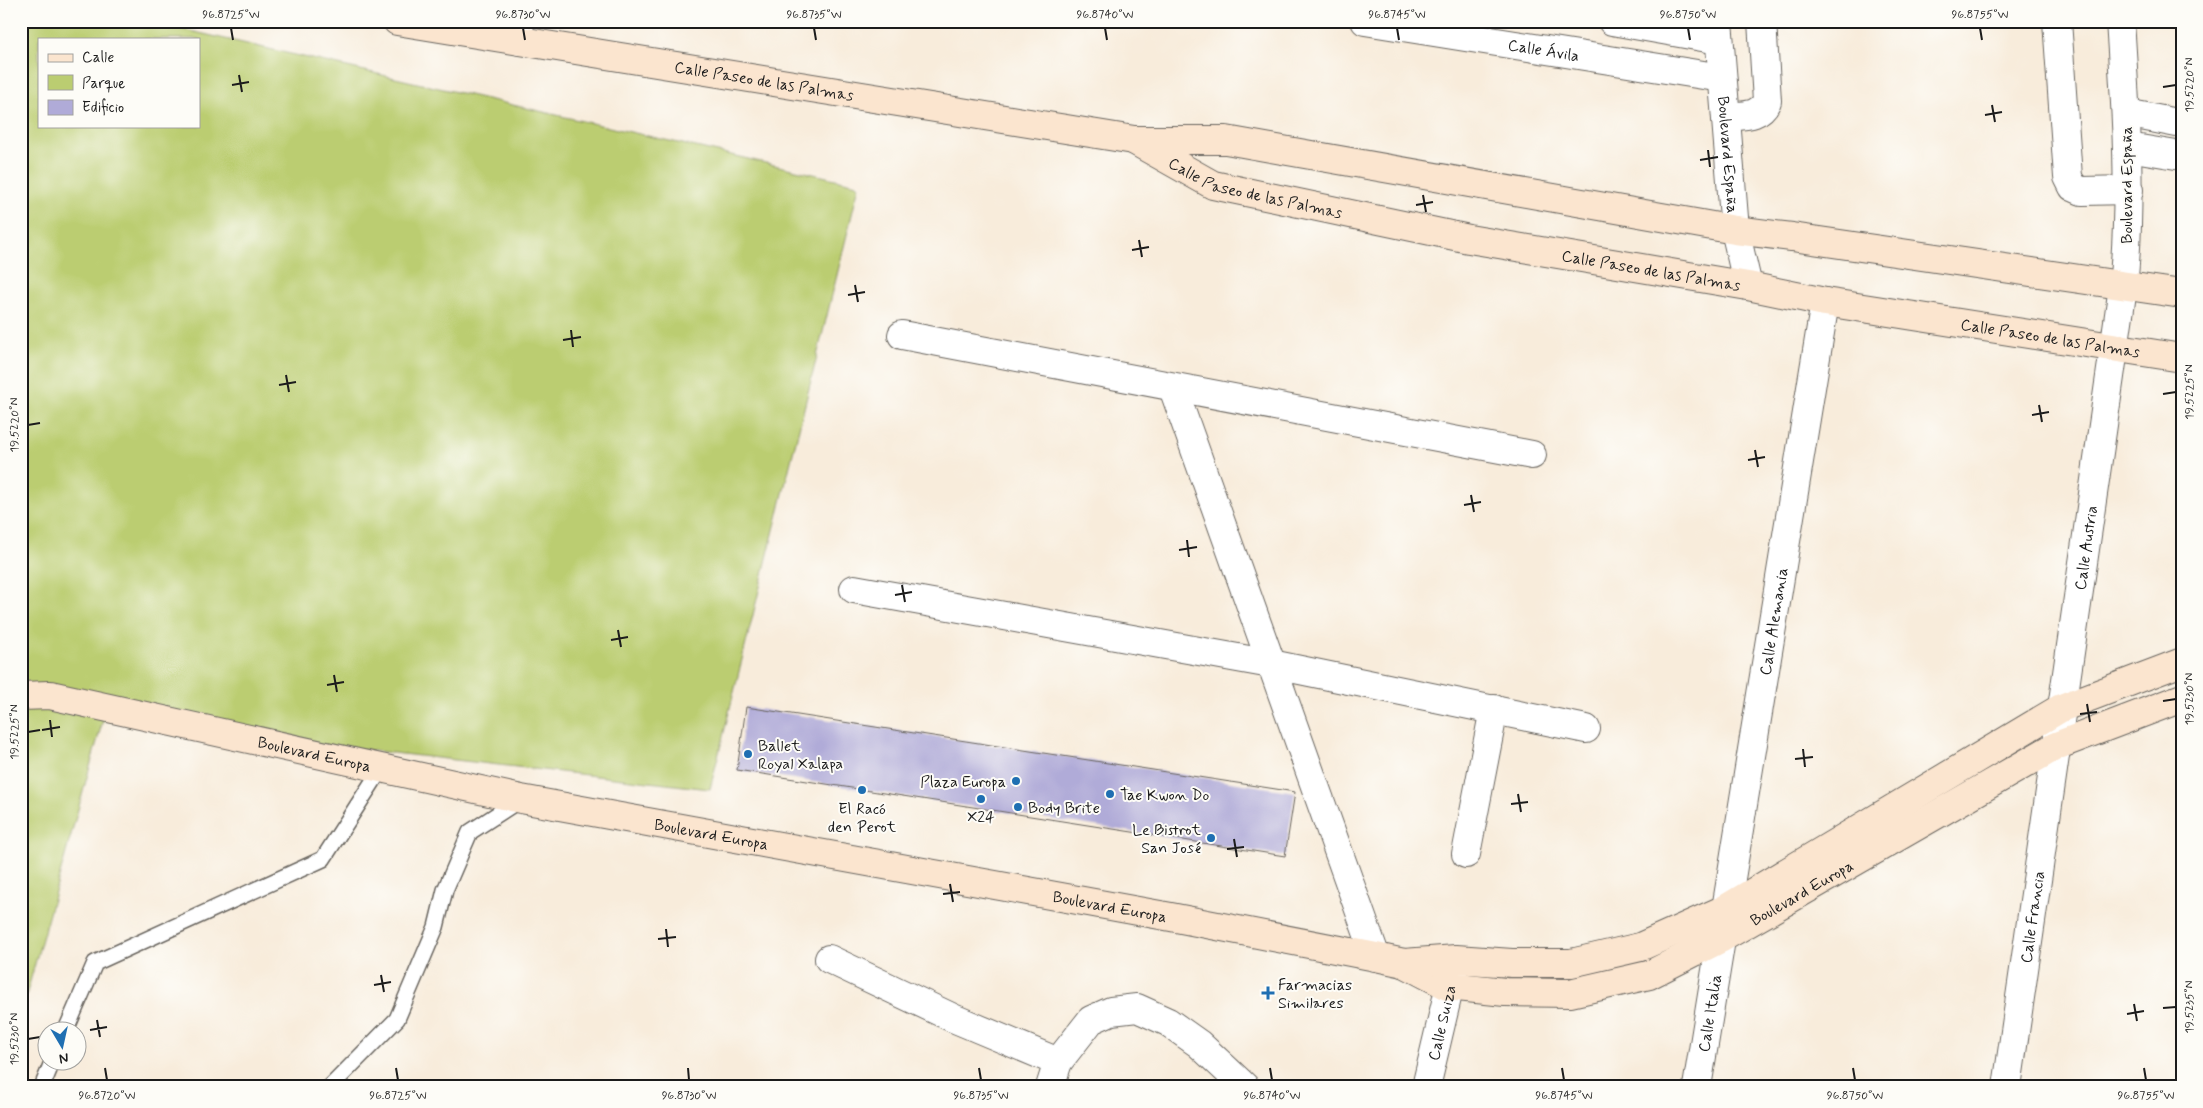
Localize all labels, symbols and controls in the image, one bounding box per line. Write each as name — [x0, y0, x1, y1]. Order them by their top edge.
text: 96.8725°W — [202, 7, 260, 23]
text: 96.8730°W — [496, 7, 550, 23]
text: 96.8735°W — [786, 7, 842, 23]
text: 96.8740°W — [1077, 7, 1134, 23]
text: 96.8745°W — [1368, 7, 1426, 23]
text: 96.8750°W — [1660, 7, 1716, 23]
text: 96.8755°W — [1952, 7, 2009, 23]
street label: Calle Ávila — [1506, 35, 1581, 67]
legend — [38, 38, 200, 128]
text: Calle — [82, 48, 114, 68]
street label: Calle Paseo de las Palmas — [673, 57, 855, 107]
text: 19.5220°N — [2182, 58, 2198, 112]
text: Parque — [82, 74, 125, 94]
street label: Boulevard España — [1712, 95, 1743, 214]
text: Edificio — [82, 98, 124, 118]
street label: Boulevard España — [2117, 126, 2138, 244]
street label: Calle Paseo de las Palmas — [1164, 153, 1344, 224]
street label: Calle Paseo de las Palmas — [1560, 246, 1742, 297]
street label: Calle Paseo de las Palmas — [1959, 314, 2141, 363]
text: 19.5225°N — [2182, 364, 2198, 420]
text: 19.5220°N — [7, 398, 23, 452]
street label: Calle Austria — [2070, 504, 2103, 592]
street label: Calle Alemania — [1755, 566, 1794, 677]
text: 19.5230°N — [2182, 673, 2198, 725]
text: 19.5225°N — [7, 704, 23, 760]
street label: Boulevard Europa — [256, 732, 373, 778]
place label: Ballet Royal Xalapa — [758, 736, 843, 775]
marker: Ballet Royal Xalapa — [742, 748, 754, 760]
place label: Plaza Europa — [920, 772, 1006, 793]
marker: Plaza Europa — [1010, 775, 1022, 787]
marker: El Racó den Perot — [856, 784, 868, 796]
place label: Tae Kwon Do — [1120, 785, 1210, 806]
marker: Tae Kwon Do — [1104, 788, 1116, 800]
marker: X24 — [975, 793, 987, 805]
place label: Body Brite — [1028, 798, 1100, 819]
place label: El Racó den Perot — [828, 799, 897, 838]
marker: Body Brite — [1012, 801, 1024, 813]
place label: X24 — [967, 807, 995, 828]
street label: Boulevard Europa — [653, 814, 770, 856]
place label: Le Bistrot San José — [1132, 820, 1202, 859]
marker: Le Bistrot San José — [1205, 832, 1217, 844]
street label: Boulevard Europa — [1747, 856, 1858, 931]
street label: Calle Francia — [2016, 869, 2050, 965]
street label: Boulevard Europa — [1051, 887, 1168, 928]
street label: Calle Italia — [1694, 973, 1727, 1054]
place label: Farmacias Similares — [1278, 975, 1352, 1014]
text: 19.5235°N — [2182, 980, 2198, 1034]
street label: Calle Suiza — [1424, 983, 1462, 1063]
marker: Farmacias Similares — [1262, 987, 1274, 999]
text: 19.5230°N — [7, 1013, 23, 1065]
north arrow — [38, 1020, 88, 1070]
text: N — [58, 1048, 70, 1067]
text: 96.8720°W — [79, 1088, 136, 1104]
text: 96.8725°W — [369, 1088, 427, 1104]
text: 96.8730°W — [662, 1088, 716, 1104]
text: 96.8735°W — [953, 1088, 1009, 1104]
text: 96.8740°W — [1244, 1088, 1301, 1104]
text: 96.8745°W — [1535, 1088, 1593, 1104]
text: 96.8750°W — [1827, 1088, 1883, 1104]
text: 96.8755°W — [2118, 1088, 2175, 1104]

